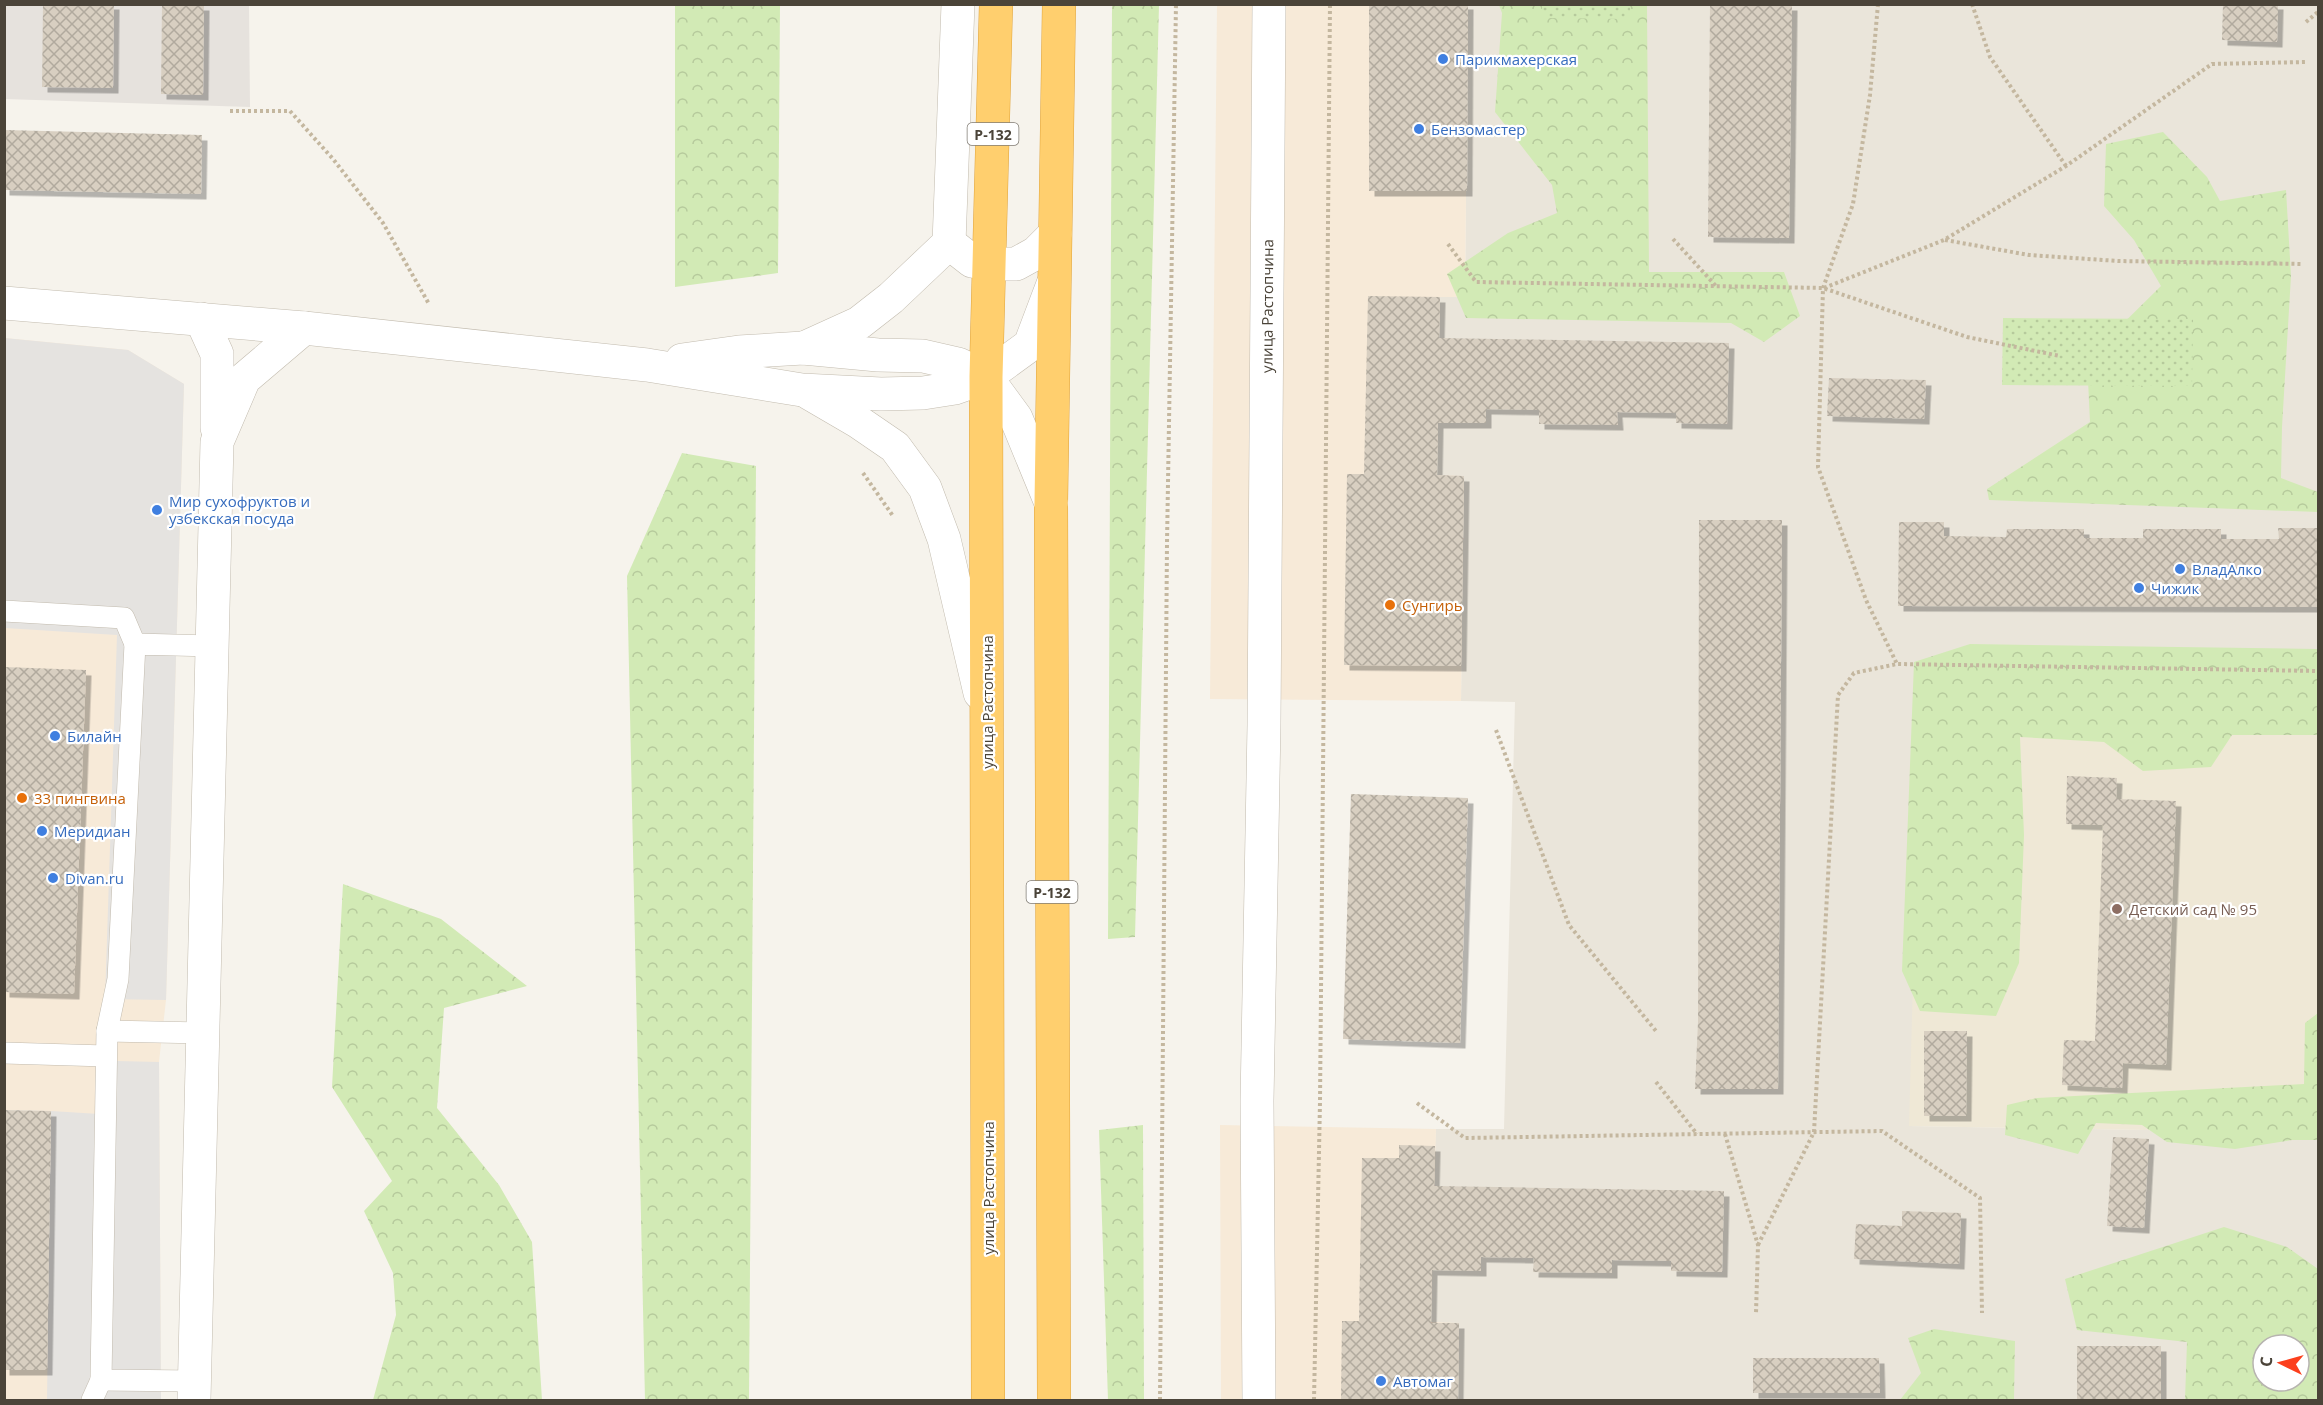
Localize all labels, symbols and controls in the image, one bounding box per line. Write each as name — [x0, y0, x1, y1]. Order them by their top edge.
place label: Парикмахерская — [1455, 49, 1577, 69]
marker: Парикмахерская — [1436, 52, 1450, 66]
place label: Бензомастер — [1431, 119, 1526, 139]
marker: Бензомастер — [1412, 122, 1426, 136]
road number: Р-132 — [968, 123, 1018, 145]
street label: улица Растопчина — [1256, 239, 1277, 373]
place label: Мир сухофруктов и узбекская посуда — [169, 491, 310, 528]
marker: Мир сухофруктов и узбекская посуда — [150, 503, 164, 517]
place label: ВладАлко — [2192, 559, 2262, 579]
marker: ВладАлко — [2173, 562, 2187, 576]
place label: Чижик — [2151, 578, 2199, 598]
marker: Чижик — [2132, 581, 2146, 595]
place label: Сунгирь — [1402, 595, 1463, 615]
marker: Сунгирь — [1383, 598, 1397, 612]
street label: улица Растопчина — [977, 635, 997, 769]
place label: Билайн — [67, 726, 122, 746]
marker: Билайн — [48, 729, 62, 743]
place label: 33 пингвина — [34, 788, 126, 808]
marker: 33 пингвина — [15, 791, 29, 805]
place label: Меридиан — [54, 821, 131, 841]
marker: Меридиан — [35, 824, 49, 838]
place label: Divan.ru — [65, 868, 124, 888]
marker: Divan.ru — [46, 871, 60, 885]
road number: Р-132 — [1026, 881, 1078, 903]
place label: Детский сад № 95 — [2129, 899, 2257, 919]
marker: Детский сад № 95 — [2110, 902, 2124, 916]
street label: улица Растопчина — [978, 1121, 998, 1255]
north arrow — [2251, 1333, 2311, 1393]
text: С — [2255, 1356, 2277, 1368]
place label: Автомаг — [1393, 1371, 1454, 1391]
marker: Автомаг — [1374, 1374, 1388, 1388]

